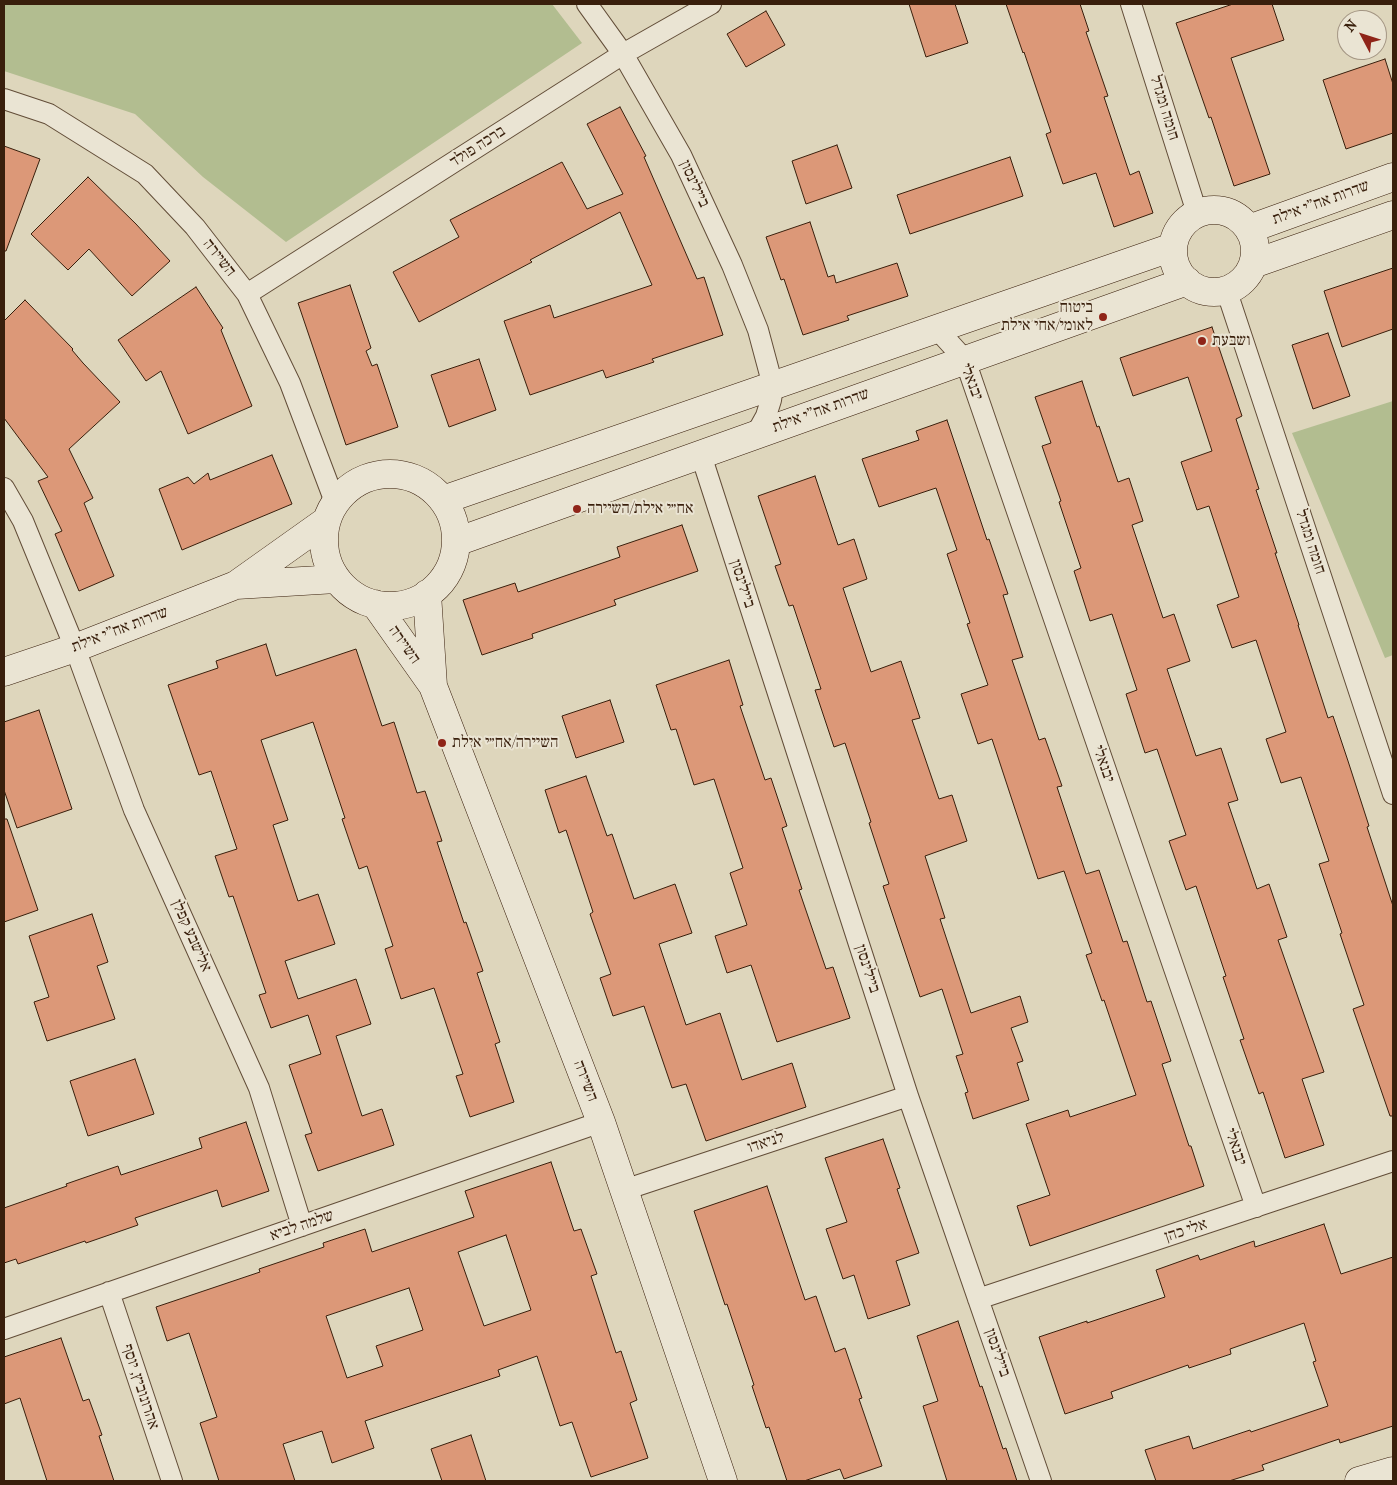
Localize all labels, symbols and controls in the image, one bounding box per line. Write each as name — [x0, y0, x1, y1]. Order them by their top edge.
north arrow — [1337, 10, 1387, 60]
text: N — [1341, 16, 1361, 35]
street label: חומה ומגדל — [1145, 73, 1183, 143]
street label: ברכה פולד — [447, 122, 509, 172]
street label: ביילינסון — [675, 157, 713, 211]
street label: שדרות אח"י אילת — [1270, 177, 1372, 229]
street label: השיירה — [198, 235, 240, 281]
place label: ביטוח לאומי/אחי אילת — [1001, 298, 1093, 336]
marker: ביטוח לאומי/אחי אילת — [1097, 311, 1109, 323]
place label: ושבעת — [1212, 331, 1251, 351]
marker: ושבעת — [1196, 335, 1208, 347]
street label: יבנאלי — [955, 361, 987, 403]
street label: שדרות אח"י אילת — [770, 385, 872, 437]
place label: אח״י אילת/השיירה — [587, 499, 693, 519]
marker: אח״י אילת/השיירה — [571, 503, 583, 515]
street label: חומה ומגדל — [1291, 507, 1329, 577]
street label: ביילינסון — [725, 557, 759, 611]
street label: שדרות אח"י אילת — [69, 603, 171, 657]
street label: השיירה — [384, 622, 424, 668]
place label: השיירה/אח״י אילת — [452, 733, 558, 753]
marker: השיירה/אח״י אילת — [436, 737, 448, 749]
street label: יבנאלי — [1088, 743, 1118, 785]
street label: אלישבע קפלן — [167, 897, 215, 975]
street label: ביילינסון — [850, 942, 884, 996]
street label: השיירה — [568, 1058, 602, 1104]
street label: יבנאלי — [1220, 1126, 1250, 1168]
street label: לניאדו — [745, 1128, 787, 1158]
street label: שלמה לביא — [268, 1206, 336, 1246]
street label: אלי כהן — [1162, 1215, 1210, 1247]
street label: ביילינסון — [980, 1326, 1014, 1380]
street label: אהרונוביץ, יוסף — [117, 1342, 163, 1432]

